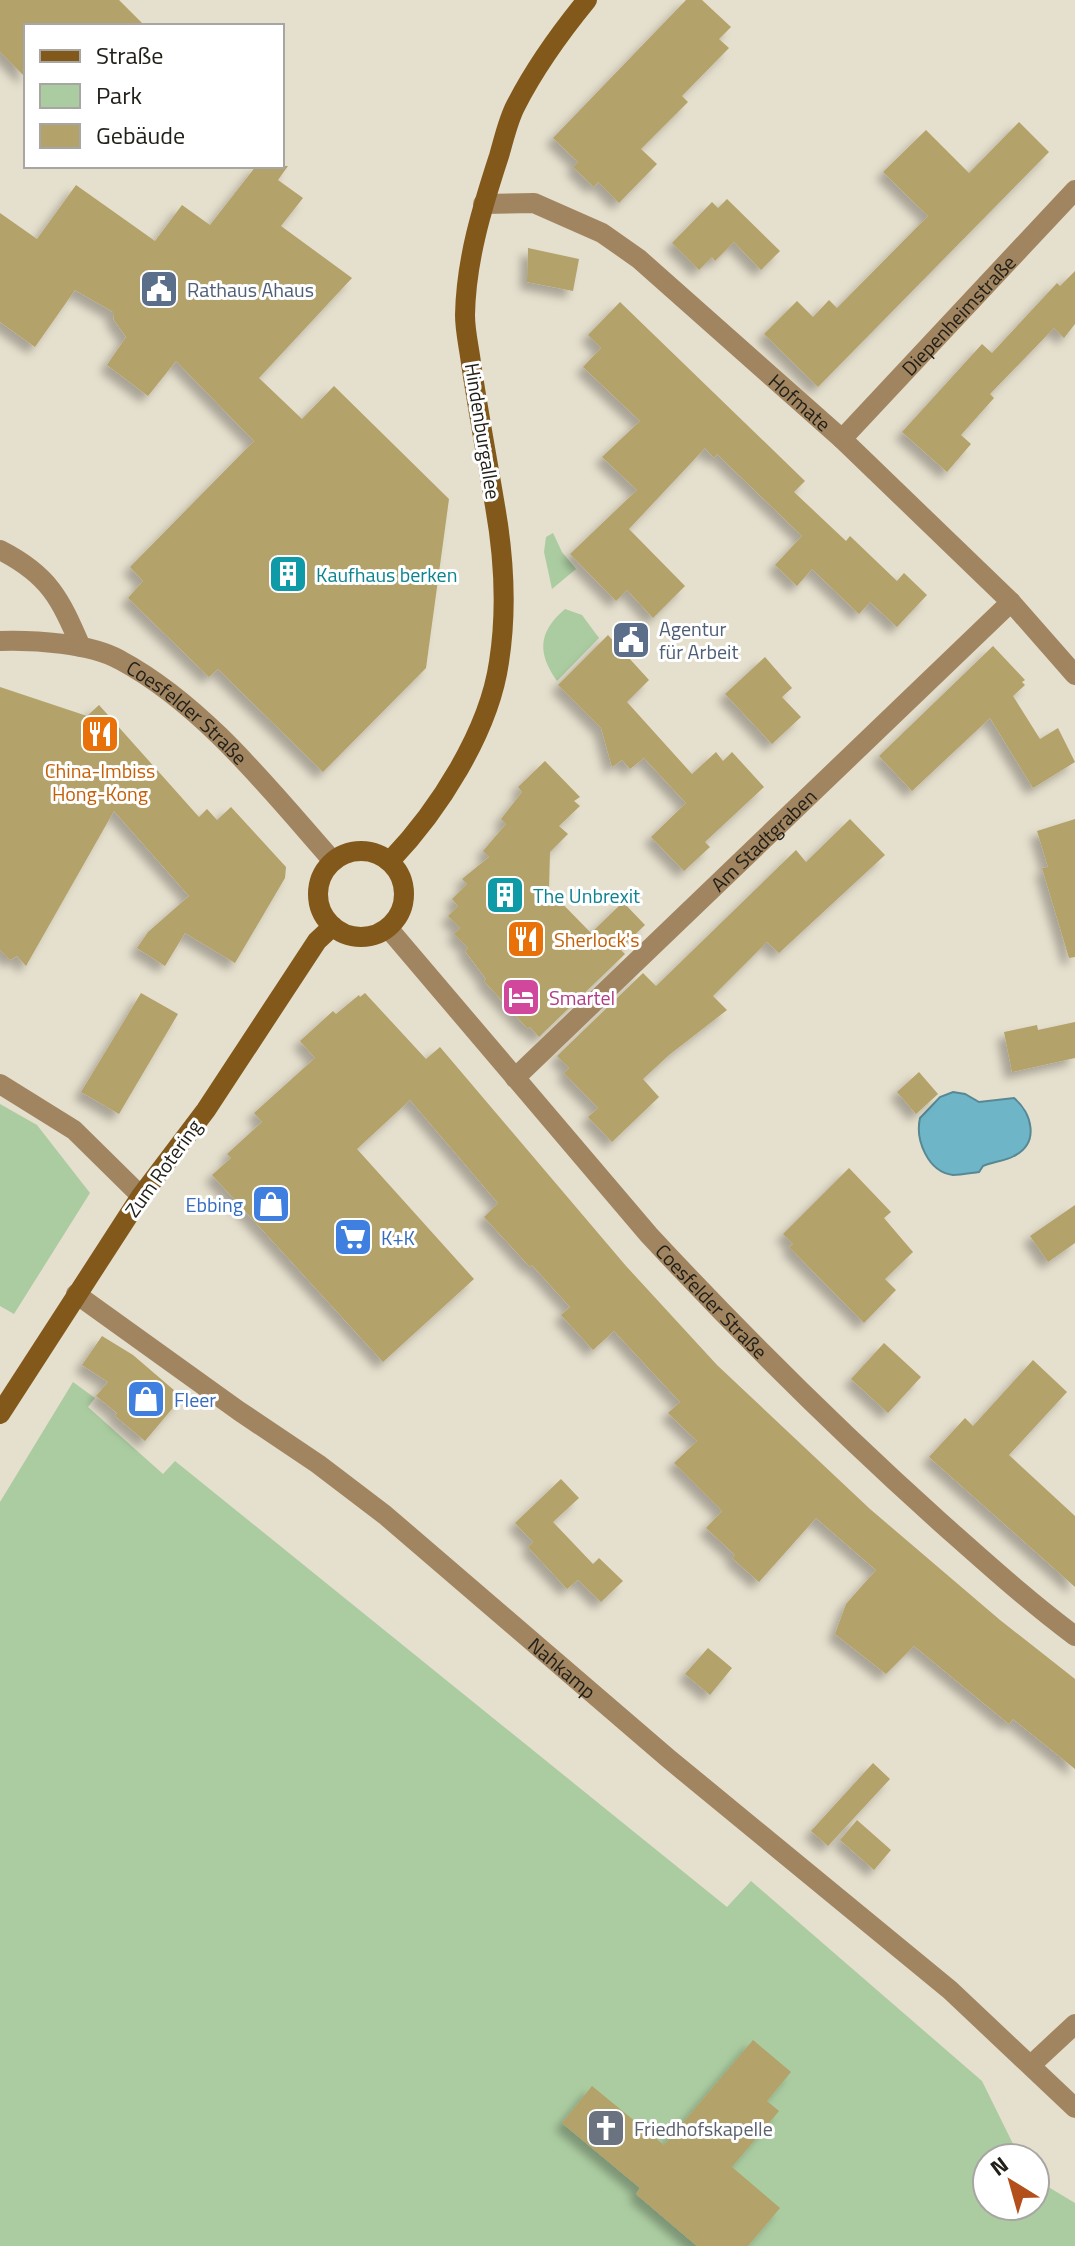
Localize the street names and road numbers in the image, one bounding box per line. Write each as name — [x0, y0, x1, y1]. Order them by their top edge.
street label: Diepenheimstraße — [894, 247, 1023, 382]
street label: Hindenburgallee — [457, 361, 509, 501]
street label: Hofmate — [762, 366, 838, 438]
street label: Coesfelder Straße — [121, 652, 255, 771]
street label: Am Stadtgraben — [703, 781, 823, 898]
street label: Zum Rotering — [117, 1113, 209, 1223]
street label: Coesfelder Straße — [649, 1236, 775, 1366]
street label: Nahkamp — [522, 1629, 603, 1706]

